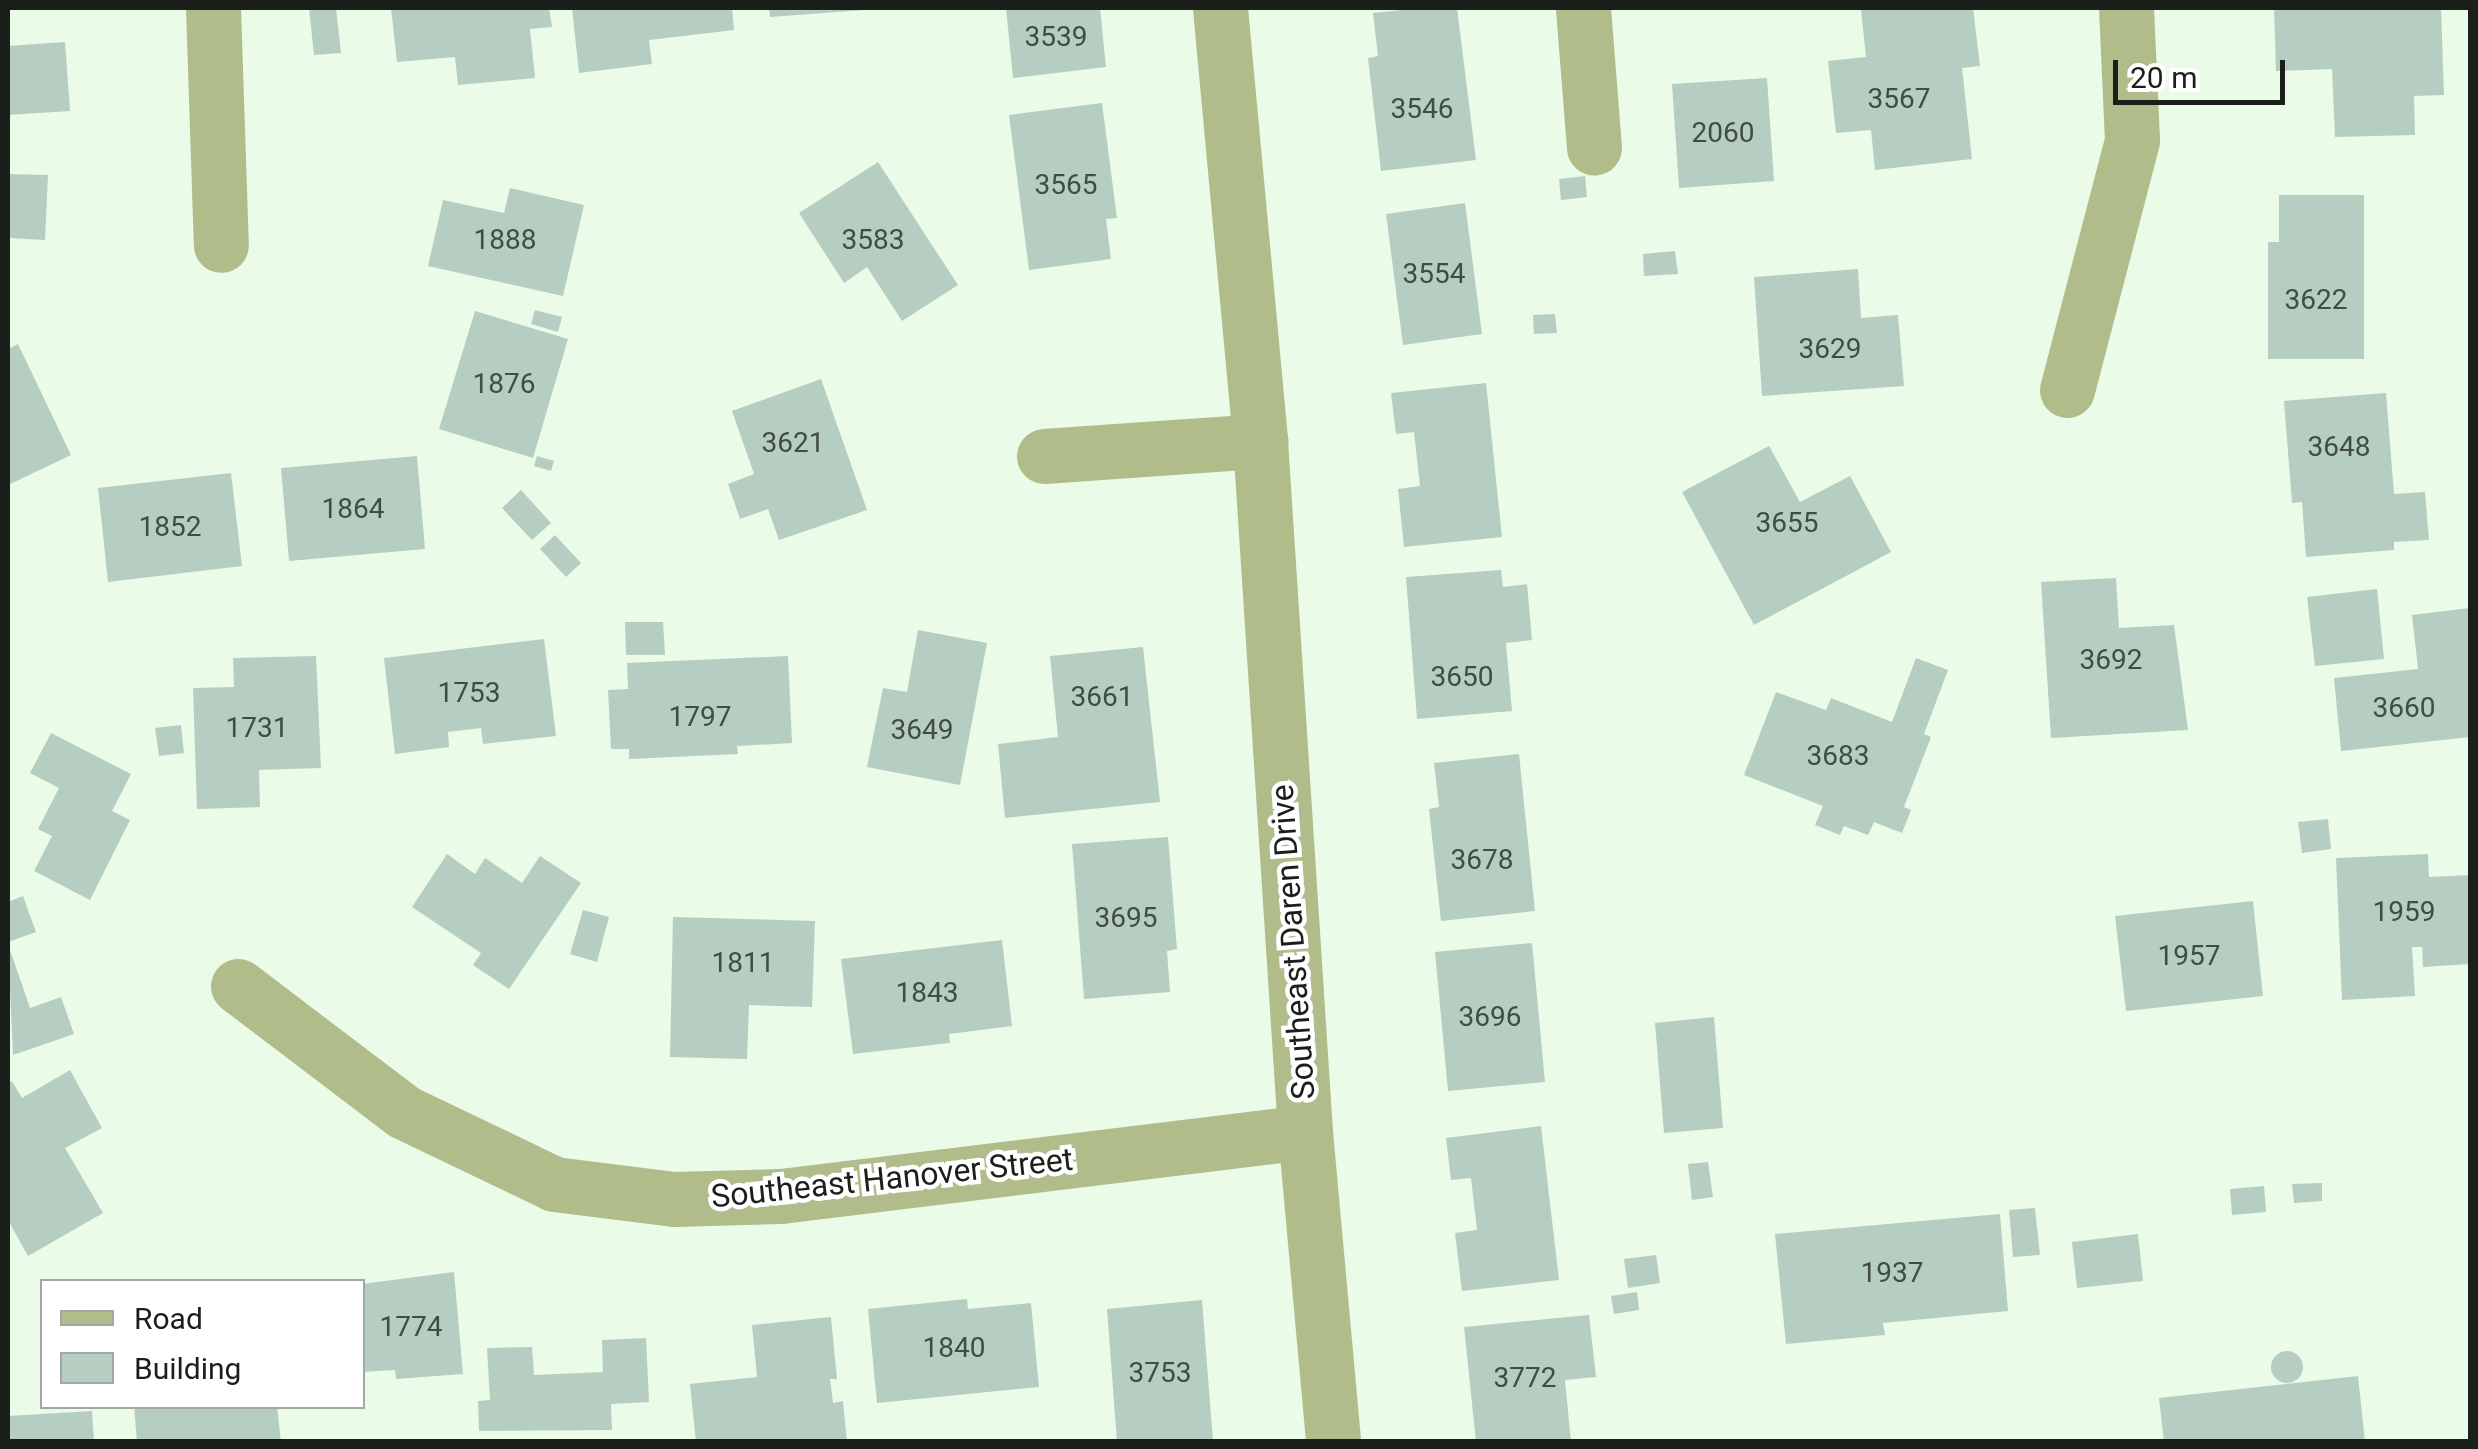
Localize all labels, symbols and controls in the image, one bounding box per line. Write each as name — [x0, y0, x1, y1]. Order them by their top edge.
house number: 3539 — [1025, 20, 1087, 54]
scale bar — [2118, 40, 2290, 102]
text: 20 m — [2130, 60, 2197, 95]
house number: 3567 — [1868, 82, 1930, 116]
house number: 3546 — [1391, 92, 1453, 126]
house number: 2060 — [1692, 116, 1754, 150]
house number: 3565 — [1035, 168, 1097, 202]
house number: 1888 — [474, 223, 536, 257]
house number: 3583 — [842, 223, 904, 257]
house number: 3554 — [1403, 257, 1465, 291]
house number: 3622 — [2285, 283, 2347, 317]
house number: 3629 — [1799, 332, 1861, 366]
house number: 1876 — [473, 367, 535, 401]
house number: 3621 — [762, 426, 824, 460]
house number: 3648 — [2308, 430, 2370, 464]
house number: 1864 — [322, 492, 384, 526]
house number: 3655 — [1756, 506, 1818, 540]
house number: 1852 — [139, 510, 201, 544]
house number: 3692 — [2080, 643, 2142, 677]
house number: 3650 — [1431, 660, 1493, 694]
house number: 1753 — [438, 676, 500, 710]
house number: 3661 — [1071, 680, 1133, 714]
house number: 3660 — [2373, 691, 2435, 725]
house number: 1797 — [669, 700, 731, 734]
house number: 1731 — [226, 711, 288, 745]
house number: 3649 — [891, 713, 953, 747]
house number: 3683 — [1807, 739, 1869, 773]
street label: Southeast Daren Drive — [1263, 783, 1323, 1101]
house number: 3678 — [1451, 843, 1513, 877]
house number: 1959 — [2373, 895, 2435, 929]
house number: 3695 — [1095, 901, 1157, 935]
house number: 1957 — [2158, 939, 2220, 973]
house number: 1811 — [712, 946, 774, 980]
house number: 1843 — [896, 976, 958, 1010]
house number: 3696 — [1459, 1000, 1521, 1034]
street label: Southeast Hanover Street — [709, 1140, 1075, 1216]
house number: 1937 — [1861, 1256, 1923, 1290]
legend — [40, 1279, 365, 1409]
text: Road — [134, 1301, 203, 1336]
house number: 1774 — [380, 1310, 442, 1344]
house number: 1840 — [923, 1331, 985, 1365]
text: Building — [134, 1351, 241, 1386]
house number: 3753 — [1129, 1356, 1191, 1390]
house number: 3772 — [1494, 1361, 1556, 1395]

